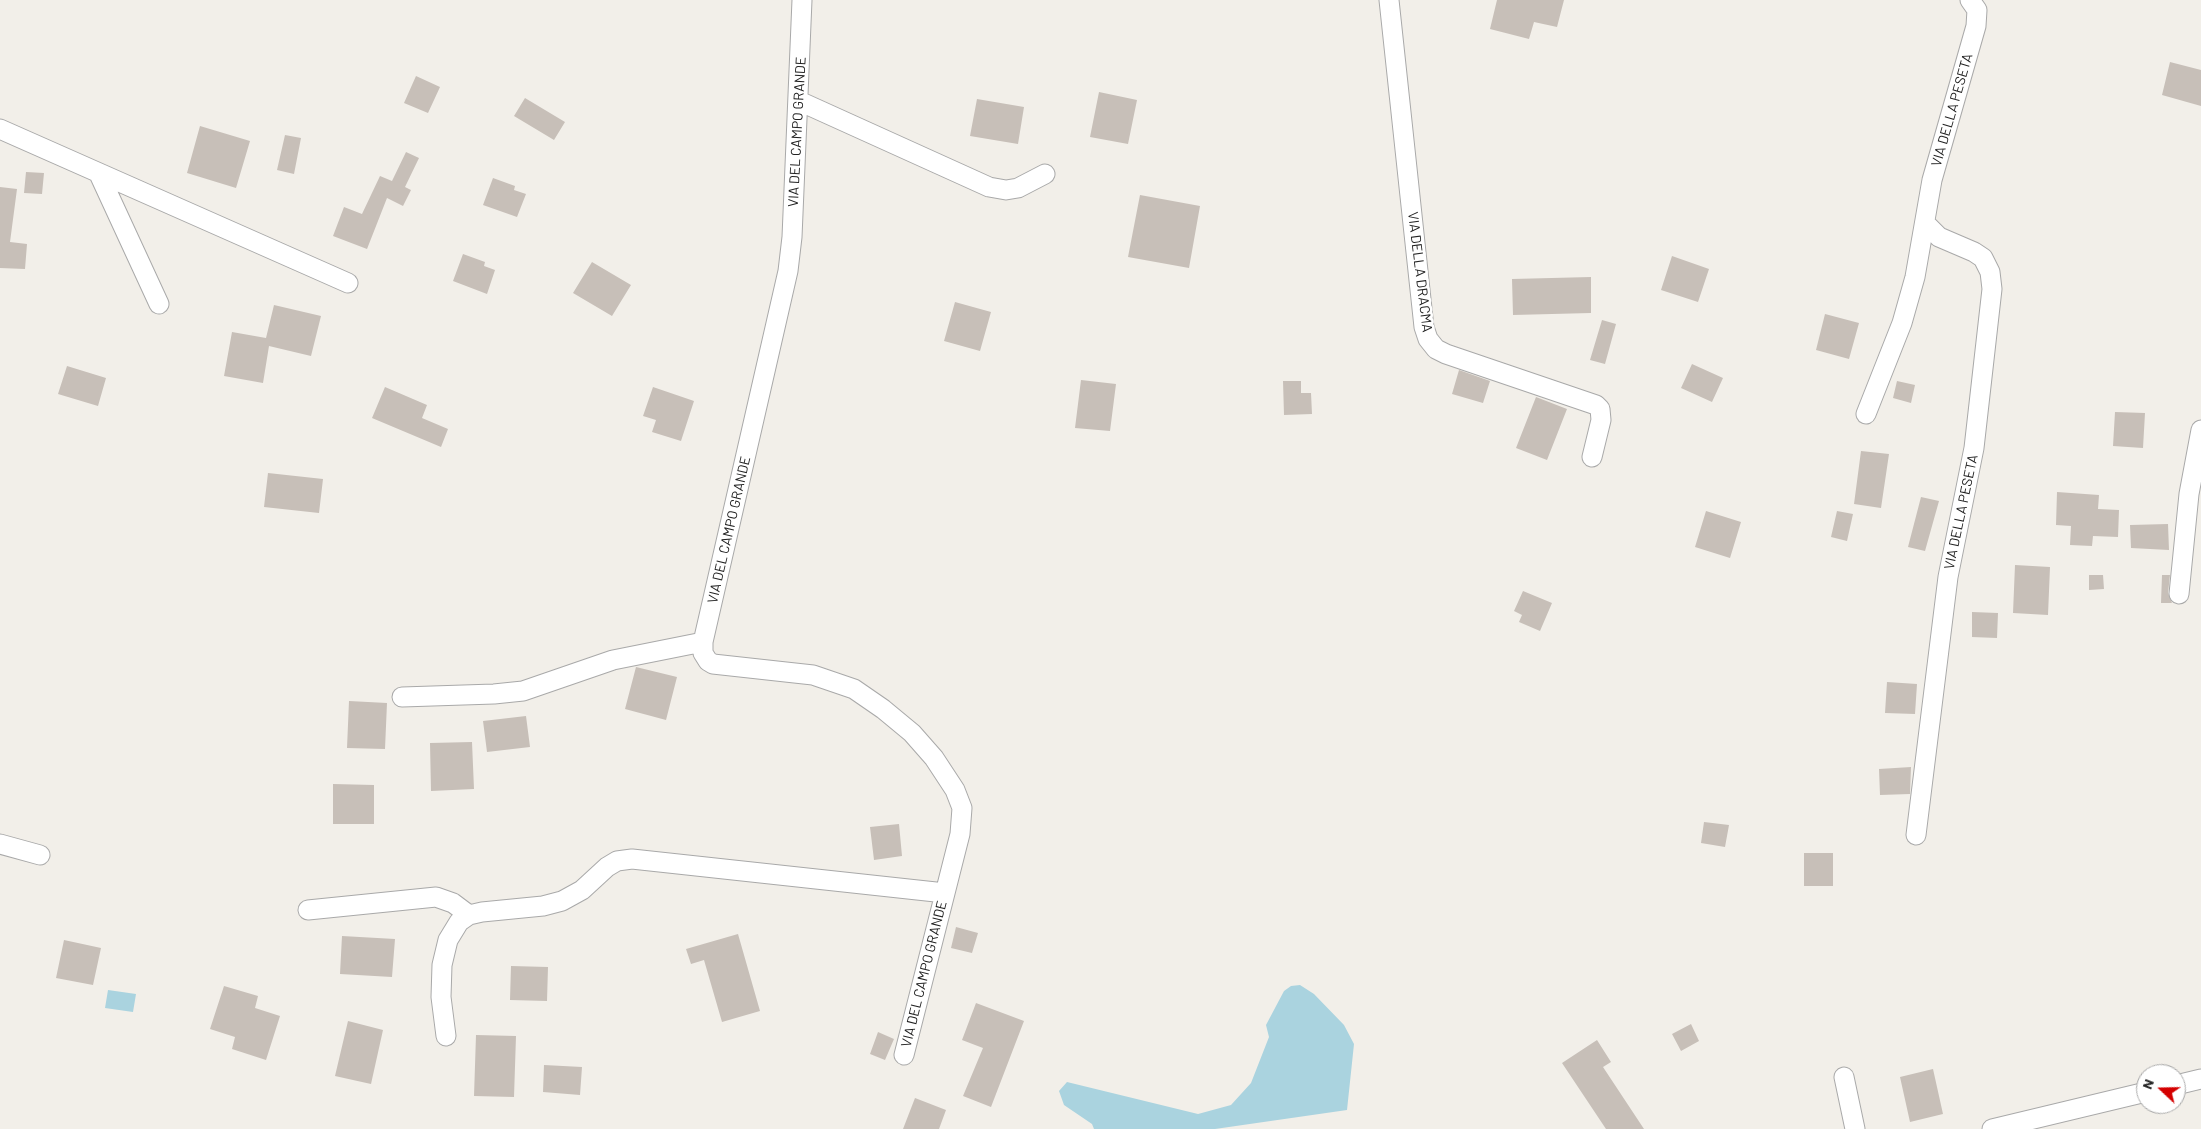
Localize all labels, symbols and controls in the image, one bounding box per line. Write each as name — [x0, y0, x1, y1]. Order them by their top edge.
street label: VIA DELLA PESETA — [1928, 51, 1976, 169]
street label: VIA DEL CAMPO GRANDE — [785, 56, 809, 208]
street label: VIA DELLA DRACMA — [1404, 211, 1436, 333]
street label: VIA DELLA PESETA — [1941, 453, 1981, 571]
street label: VIA DEL CAMPO GRANDE — [704, 455, 754, 605]
street label: VIA DEL CAMPO GRANDE — [898, 899, 950, 1049]
north arrow — [2136, 1064, 2186, 1114]
text: N — [2138, 1076, 2157, 1091]

